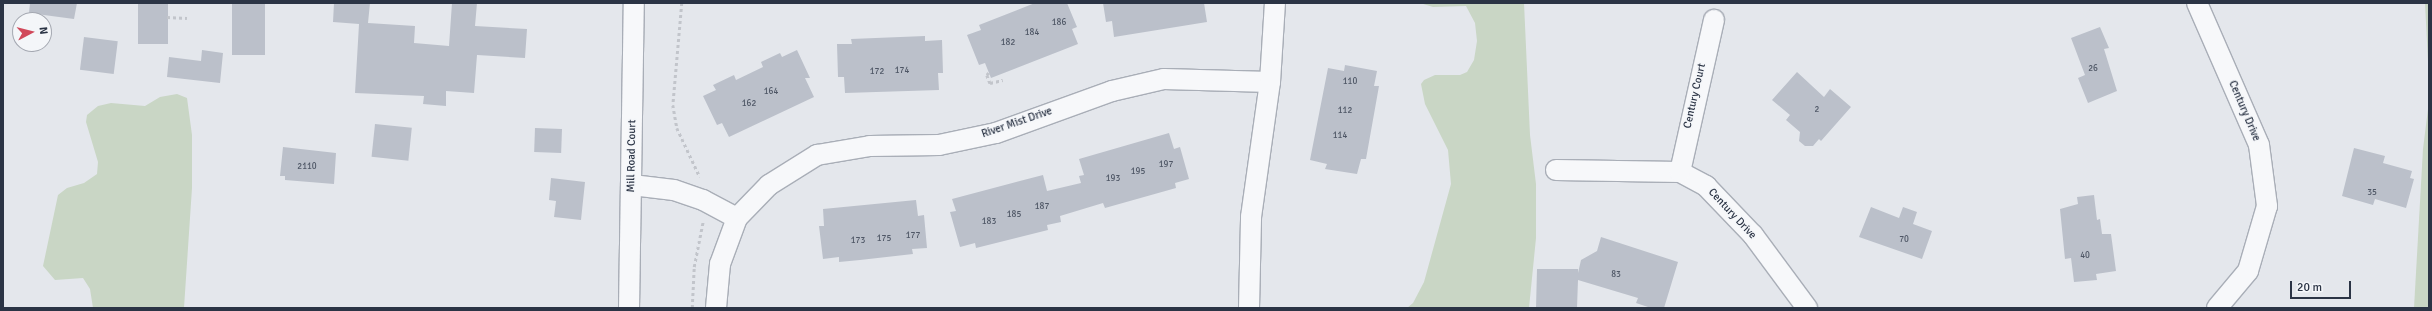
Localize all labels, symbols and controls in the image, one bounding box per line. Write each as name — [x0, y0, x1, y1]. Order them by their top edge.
north arrow — [12, 12, 52, 52]
house number: 186 — [1052, 18, 1066, 28]
text: N — [36, 26, 50, 35]
house number: 184 — [1025, 28, 1039, 38]
house number: 182 — [1001, 38, 1015, 48]
street label: Century Court — [1681, 62, 1709, 130]
house number: 26 — [2088, 64, 2098, 74]
house number: 174 — [895, 66, 909, 76]
house number: 172 — [870, 67, 884, 77]
house number: 110 — [1343, 77, 1357, 87]
street label: Century Drive — [2225, 79, 2263, 143]
house number: 164 — [764, 87, 778, 97]
house number: 162 — [742, 99, 756, 109]
street label: River Mist Drive — [980, 105, 1054, 141]
house number: 2 — [1815, 105, 1819, 115]
house number: 112 — [1338, 106, 1352, 116]
street label: Mill Road Court — [625, 119, 639, 193]
house number: 114 — [1333, 131, 1347, 141]
house number: 197 — [1159, 160, 1173, 170]
house number: 2110 — [297, 162, 317, 172]
house number: 195 — [1131, 167, 1145, 177]
house number: 193 — [1106, 174, 1120, 184]
street label: Century Drive — [1705, 186, 1759, 242]
house number: 35 — [2367, 188, 2377, 198]
house number: 187 — [1035, 202, 1049, 212]
house number: 185 — [1007, 210, 1021, 220]
house number: 183 — [982, 217, 996, 227]
house number: 177 — [906, 231, 920, 241]
house number: 175 — [877, 234, 891, 244]
house number: 70 — [1899, 235, 1909, 245]
house number: 173 — [851, 236, 865, 246]
house number: 40 — [2080, 251, 2090, 261]
house number: 83 — [1611, 270, 1621, 280]
scale bar — [2292, 273, 2353, 299]
text: 20 m — [2297, 280, 2322, 295]

